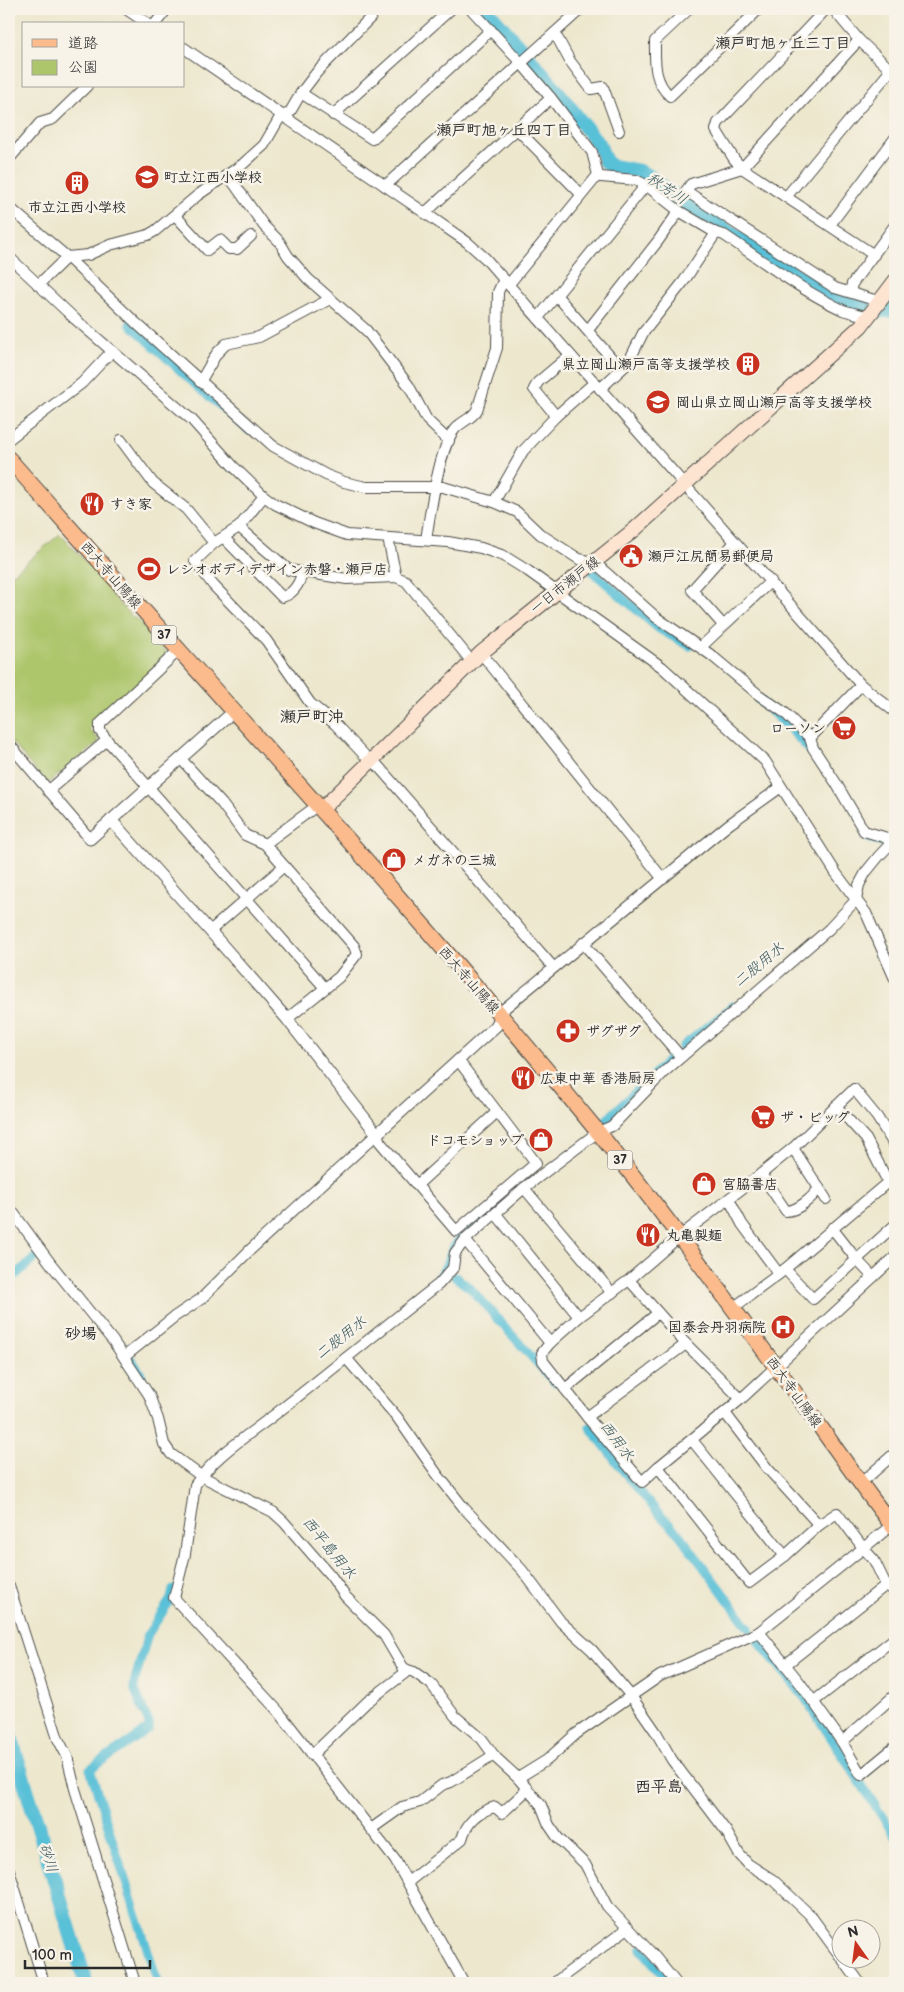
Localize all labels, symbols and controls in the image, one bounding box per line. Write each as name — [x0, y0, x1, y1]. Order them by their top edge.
legend — [22, 22, 185, 88]
text: 道路 — [68, 34, 98, 53]
district label: 瀬戸町旭ヶ丘三丁目 — [715, 34, 851, 53]
text: 公園 — [68, 58, 98, 77]
district label: 瀬戸町旭ヶ丘四丁目 — [436, 121, 572, 140]
school or university icon: 町立江西小学校 — [134, 164, 160, 190]
place label: 町立江西小学校 — [164, 169, 262, 186]
water label: 秋芳川 — [643, 169, 691, 209]
building icon: 市立江西小学校 — [64, 170, 90, 196]
place label: 市立江西小学校 — [28, 199, 126, 216]
building icon: 県立岡山瀬戸高等支援学校 — [735, 351, 761, 377]
place label: 県立岡山瀬戸高等支援学校 — [562, 356, 730, 373]
school or university icon: 岡山県立岡山瀬戸高等支援学校 — [645, 389, 671, 415]
place label: 岡山県立岡山瀬戸高等支援学校 — [676, 394, 872, 411]
restaurant icon: すき家 — [79, 491, 105, 517]
place label: すき家 — [110, 496, 152, 513]
street label: 西大寺山陽線 — [77, 538, 145, 612]
public building icon: 瀬戸江尻簡易郵便局 — [618, 543, 644, 569]
place label: 瀬戸江尻簡易郵便局 — [648, 548, 774, 565]
street label: 一日市瀬戸線 — [527, 552, 603, 618]
sports icon: レシオボディデザイン赤磐・瀬戸店 — [136, 556, 162, 582]
place label: レシオボディデザイン赤磐・瀬戸店 — [166, 561, 387, 578]
road number: 37 — [152, 626, 176, 644]
district label: 瀬戸町沖 — [280, 708, 344, 727]
supermarket icon: ローソン — [831, 715, 857, 741]
place label: ローソン — [770, 720, 826, 737]
shop icon: メガネの三城 — [381, 847, 407, 873]
place label: メガネの三城 — [412, 852, 496, 869]
water label: 二股用水 — [730, 938, 788, 992]
street label: 西大寺山陽線 — [435, 943, 503, 1017]
pharmacy icon: ザグザグ — [555, 1018, 581, 1044]
place label: ザグザグ — [586, 1023, 641, 1040]
restaurant icon: 広東中華 香港厨房 — [510, 1065, 536, 1091]
place label: 広東中華 香港厨房 — [540, 1070, 656, 1087]
supermarket icon: ザ・ビッグ — [750, 1104, 776, 1130]
place label: ザ・ビッグ — [780, 1109, 850, 1126]
shop icon: ドコモショップ — [528, 1127, 554, 1153]
place label: ドコモショップ — [427, 1132, 524, 1149]
road number: 37 — [608, 1150, 632, 1170]
shop icon: 宮脇書店 — [691, 1171, 717, 1197]
place label: 宮脇書店 — [722, 1176, 778, 1193]
restaurant icon: 丸亀製麺 — [635, 1222, 661, 1248]
place label: 丸亀製麺 — [666, 1227, 722, 1244]
water label: 二股用水 — [312, 1312, 370, 1364]
hospital icon: 国泰会丹羽病院 — [770, 1314, 796, 1340]
place label: 国泰会丹羽病院 — [668, 1319, 766, 1336]
district label: 砂場 — [65, 1325, 97, 1344]
street label: 西大寺山陽線 — [762, 1353, 826, 1431]
water label: 西用水 — [596, 1417, 638, 1465]
water label: 西平島用水 — [298, 1513, 360, 1583]
district label: 西平島 — [635, 1778, 683, 1797]
water label: 砂川 — [35, 1841, 61, 1875]
north arrow — [832, 1920, 882, 1970]
text: N — [846, 1922, 860, 1941]
scale bar — [25, 1937, 150, 1969]
text: 100 m — [32, 1946, 72, 1965]

